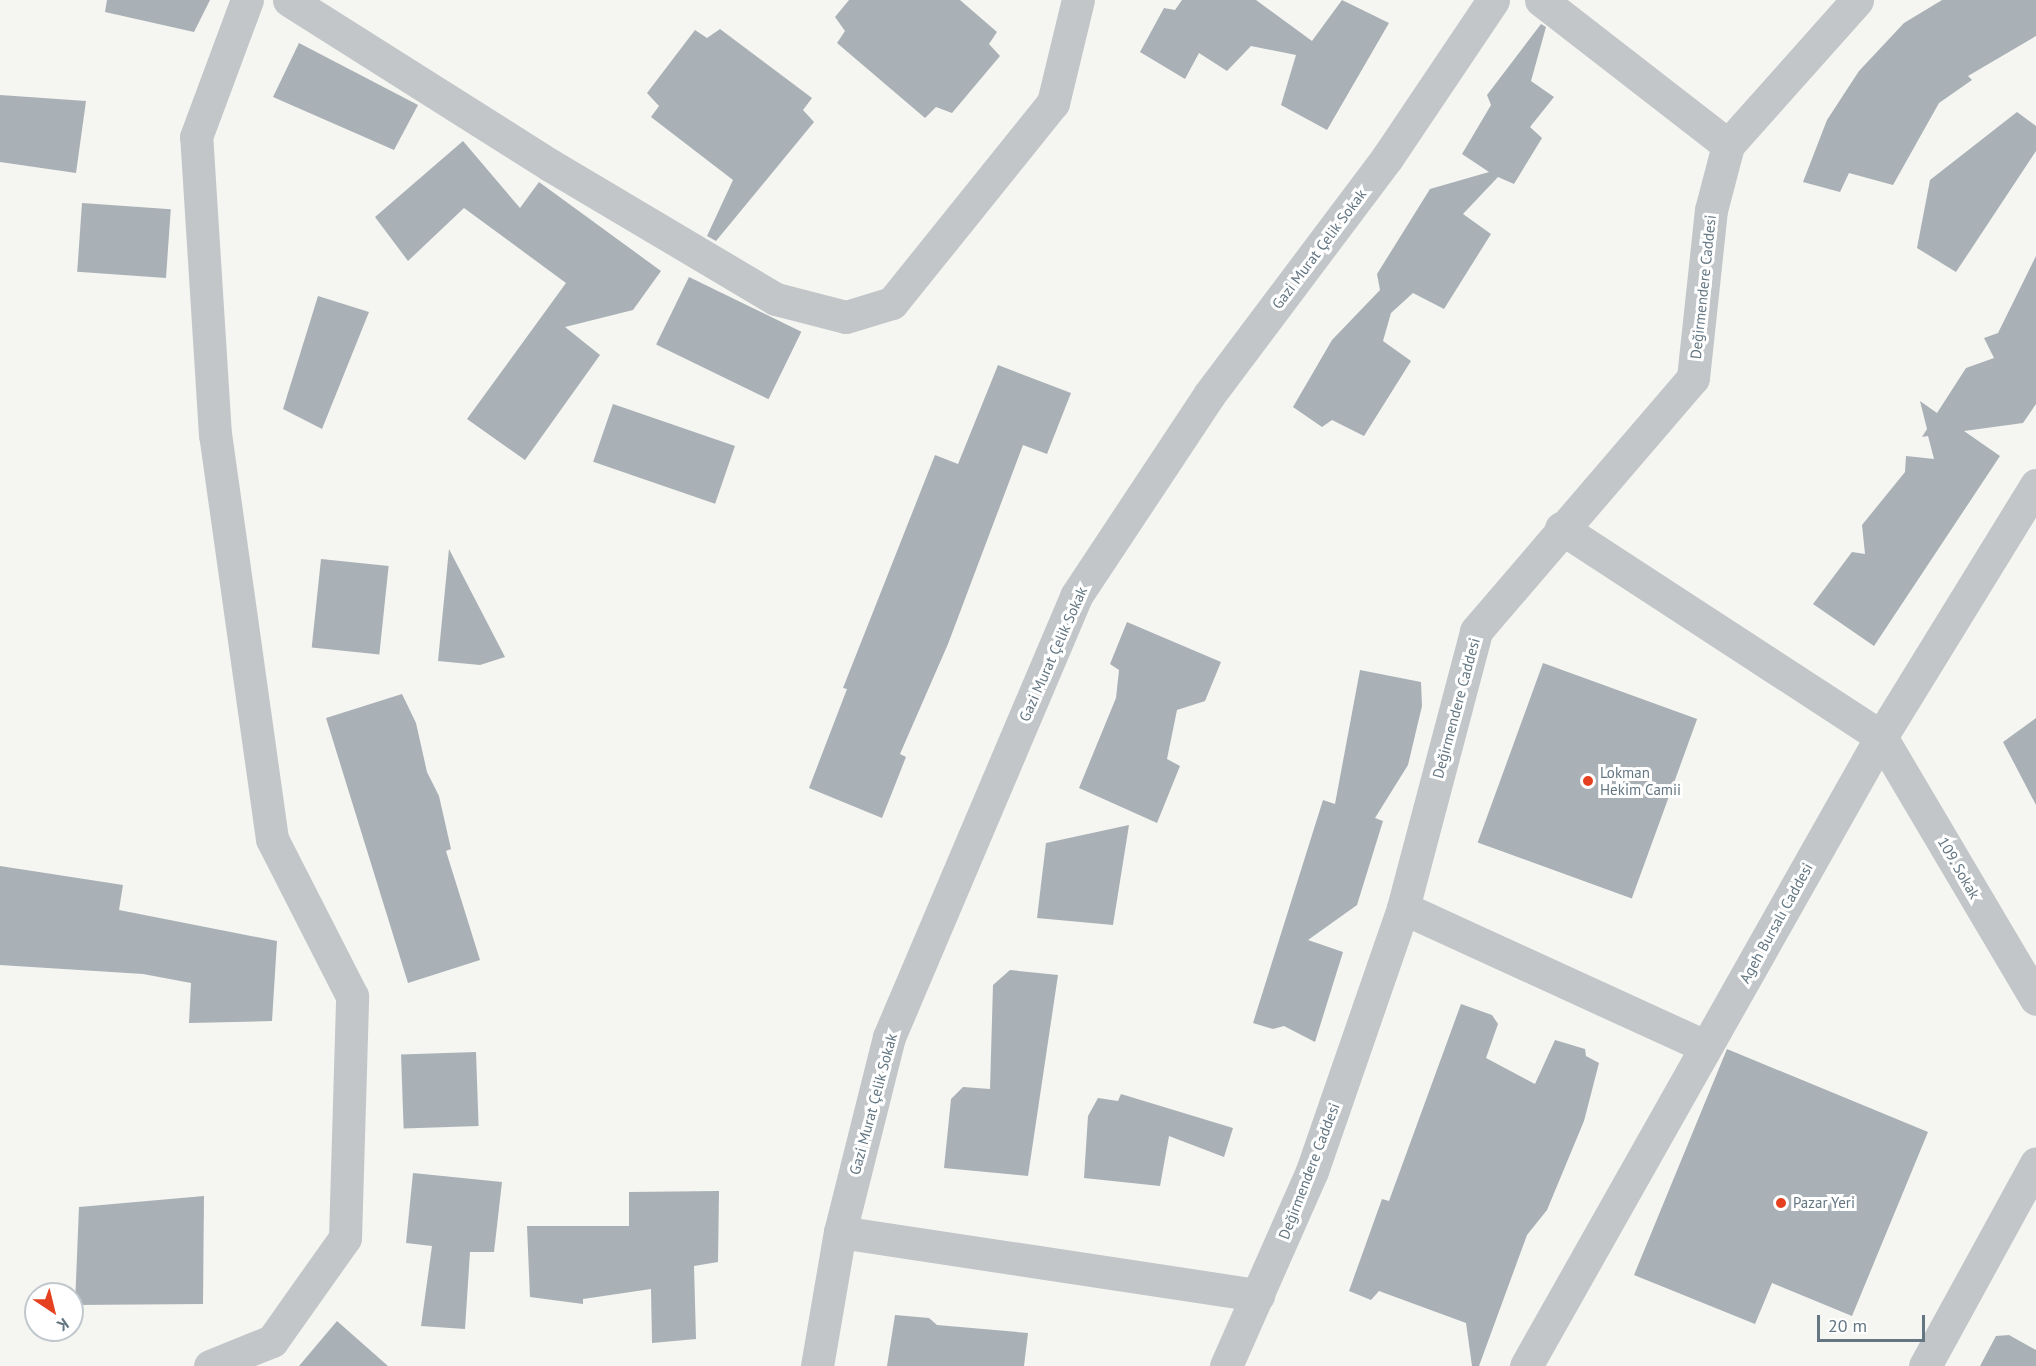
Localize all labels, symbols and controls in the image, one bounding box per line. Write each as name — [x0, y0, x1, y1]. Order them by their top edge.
street label: Gazi Murat Çelik Sokak — [1268, 185, 1370, 313]
street label: Değirmendere Caddesi — [1686, 214, 1720, 360]
street label: Gazi Murat Çelik Sokak — [1015, 584, 1091, 724]
street label: Değirmendere Caddesi — [1429, 636, 1483, 780]
place label: Lokman Hekim Camii — [1600, 763, 1681, 798]
marker: Lokman Hekim Camii — [1581, 774, 1595, 788]
street label: 109. Sokak — [1934, 833, 1984, 903]
street label: Ageh Bursalı Caddesi — [1736, 860, 1816, 986]
street label: Gazi Murat Çelik Sokak — [845, 1031, 901, 1177]
street label: Değirmendere Caddesi — [1275, 1100, 1343, 1242]
place label: Pazar Yeri — [1793, 1194, 1855, 1212]
marker: Pazar Yeri — [1774, 1196, 1788, 1210]
north arrow — [24, 1282, 84, 1342]
scale bar — [1820, 1303, 1928, 1341]
text: K — [53, 1314, 73, 1336]
text: 20 m — [1828, 1314, 1867, 1337]

